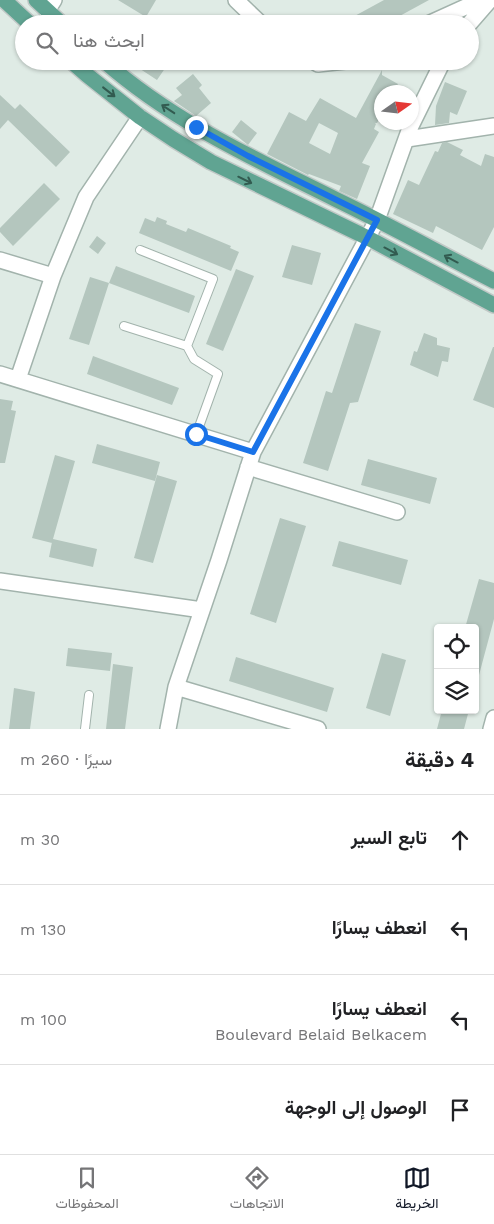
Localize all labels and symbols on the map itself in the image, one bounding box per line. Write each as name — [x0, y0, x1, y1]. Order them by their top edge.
north arrow — [374, 85, 419, 130]
one-way arrow — [102, 87, 115, 98]
one-way arrow — [161, 104, 175, 115]
route end — [185, 116, 208, 139]
one-way arrow — [237, 176, 252, 185]
one-way arrow — [384, 246, 399, 256]
one-way arrow — [444, 253, 459, 263]
route start — [185, 423, 208, 446]

